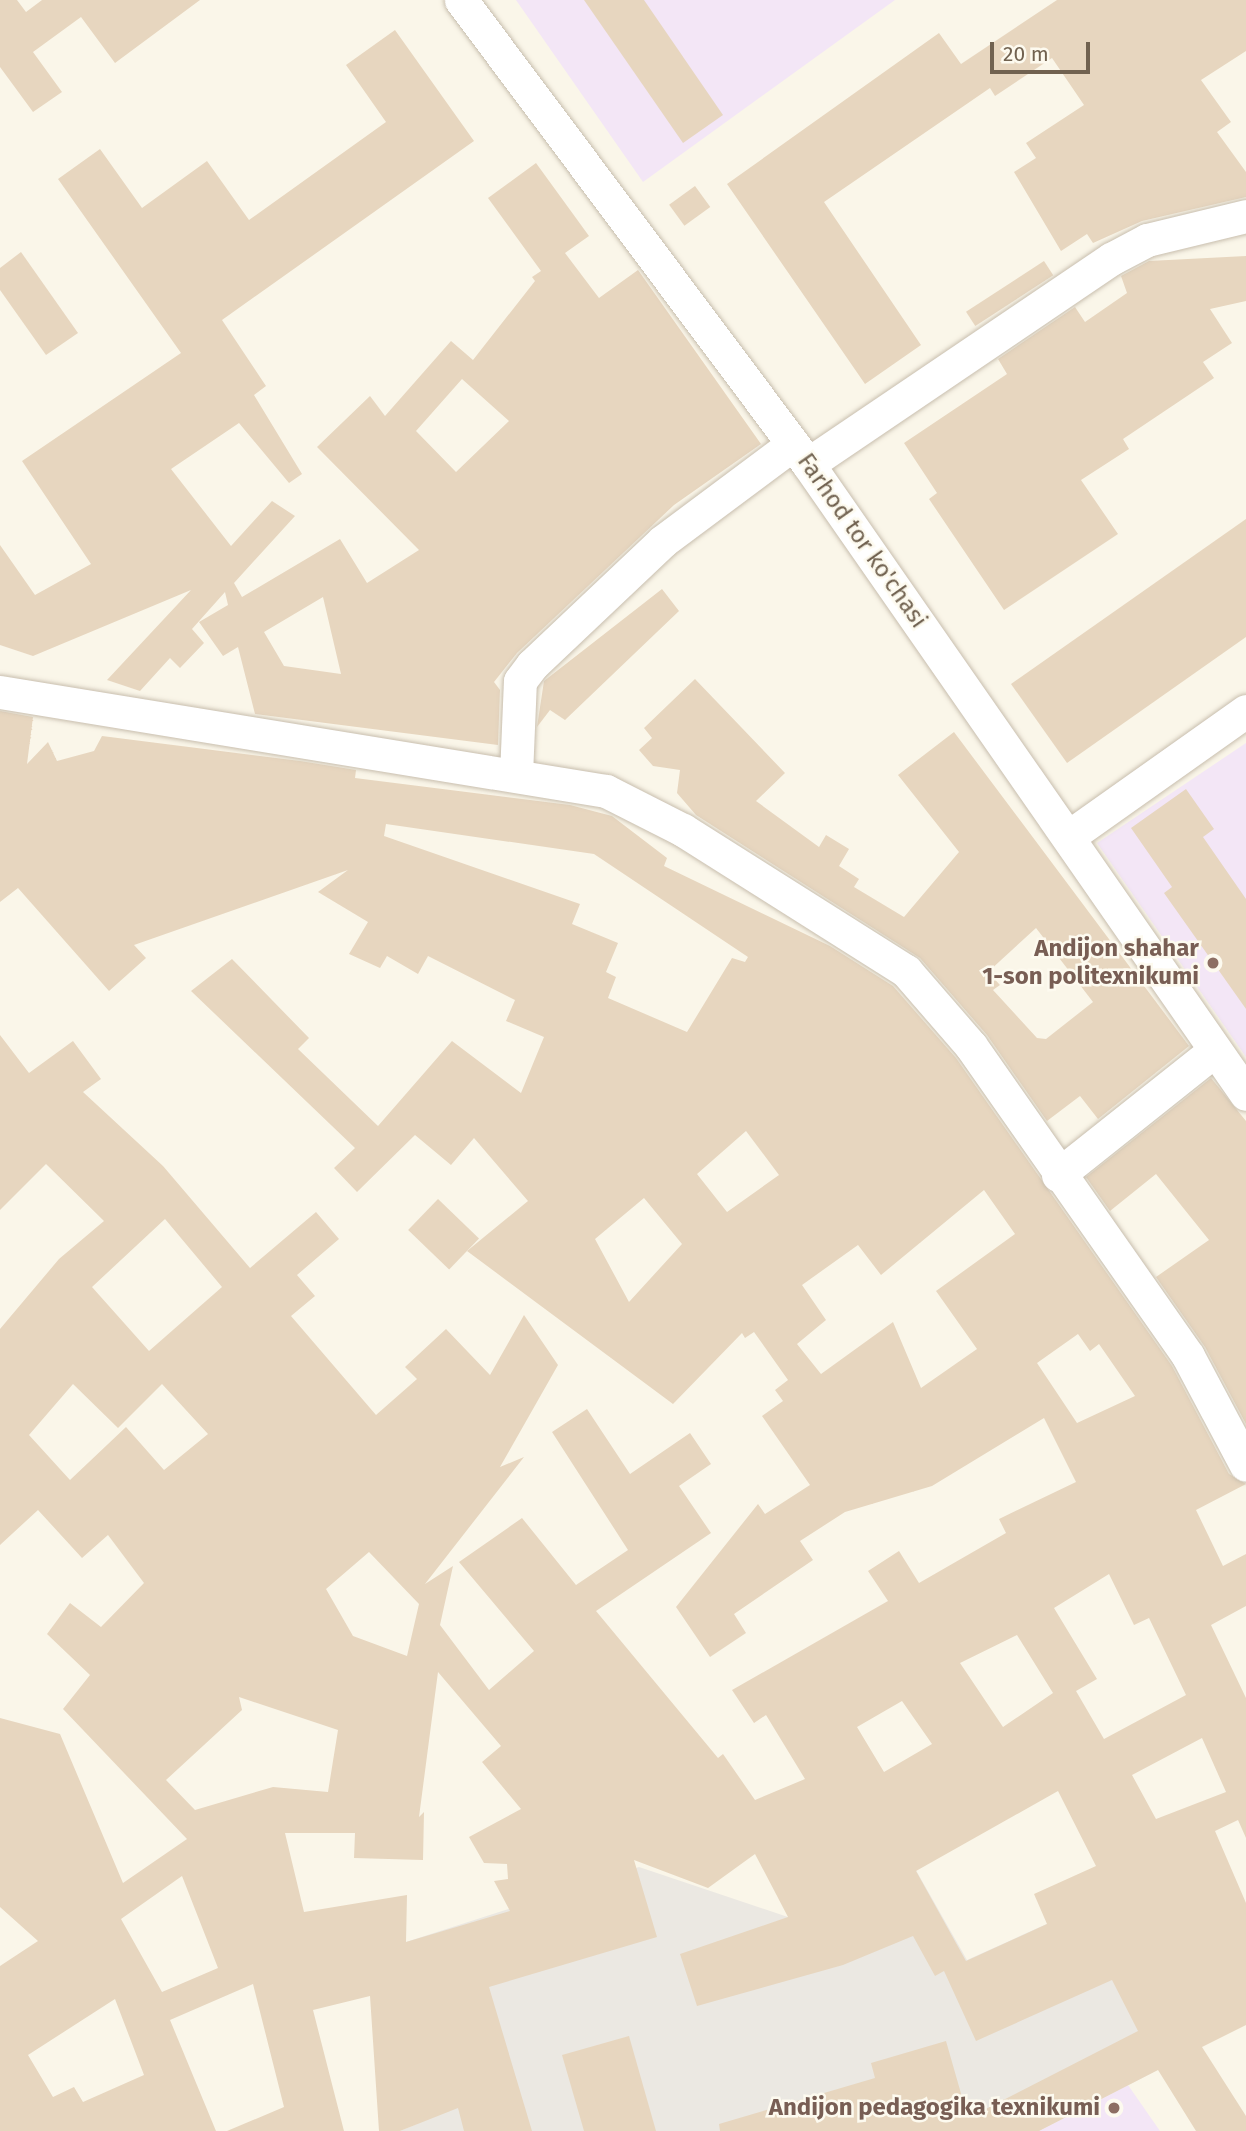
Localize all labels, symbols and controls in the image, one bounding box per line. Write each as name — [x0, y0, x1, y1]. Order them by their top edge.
scale bar — [994, 28, 1094, 72]
text: 20 m — [1003, 41, 1049, 67]
street label: Farhod tor ko'chasi — [791, 448, 933, 634]
place label: Andijon shahar 1-son politexnikumi — [982, 935, 1199, 991]
marker: Andijon shahar 1-son politexnikumi — [1205, 955, 1221, 971]
place label: Andijon pedagogika texnikumi — [769, 2094, 1100, 2122]
marker: Andijon pedagogika texnikumi — [1106, 2100, 1122, 2116]

